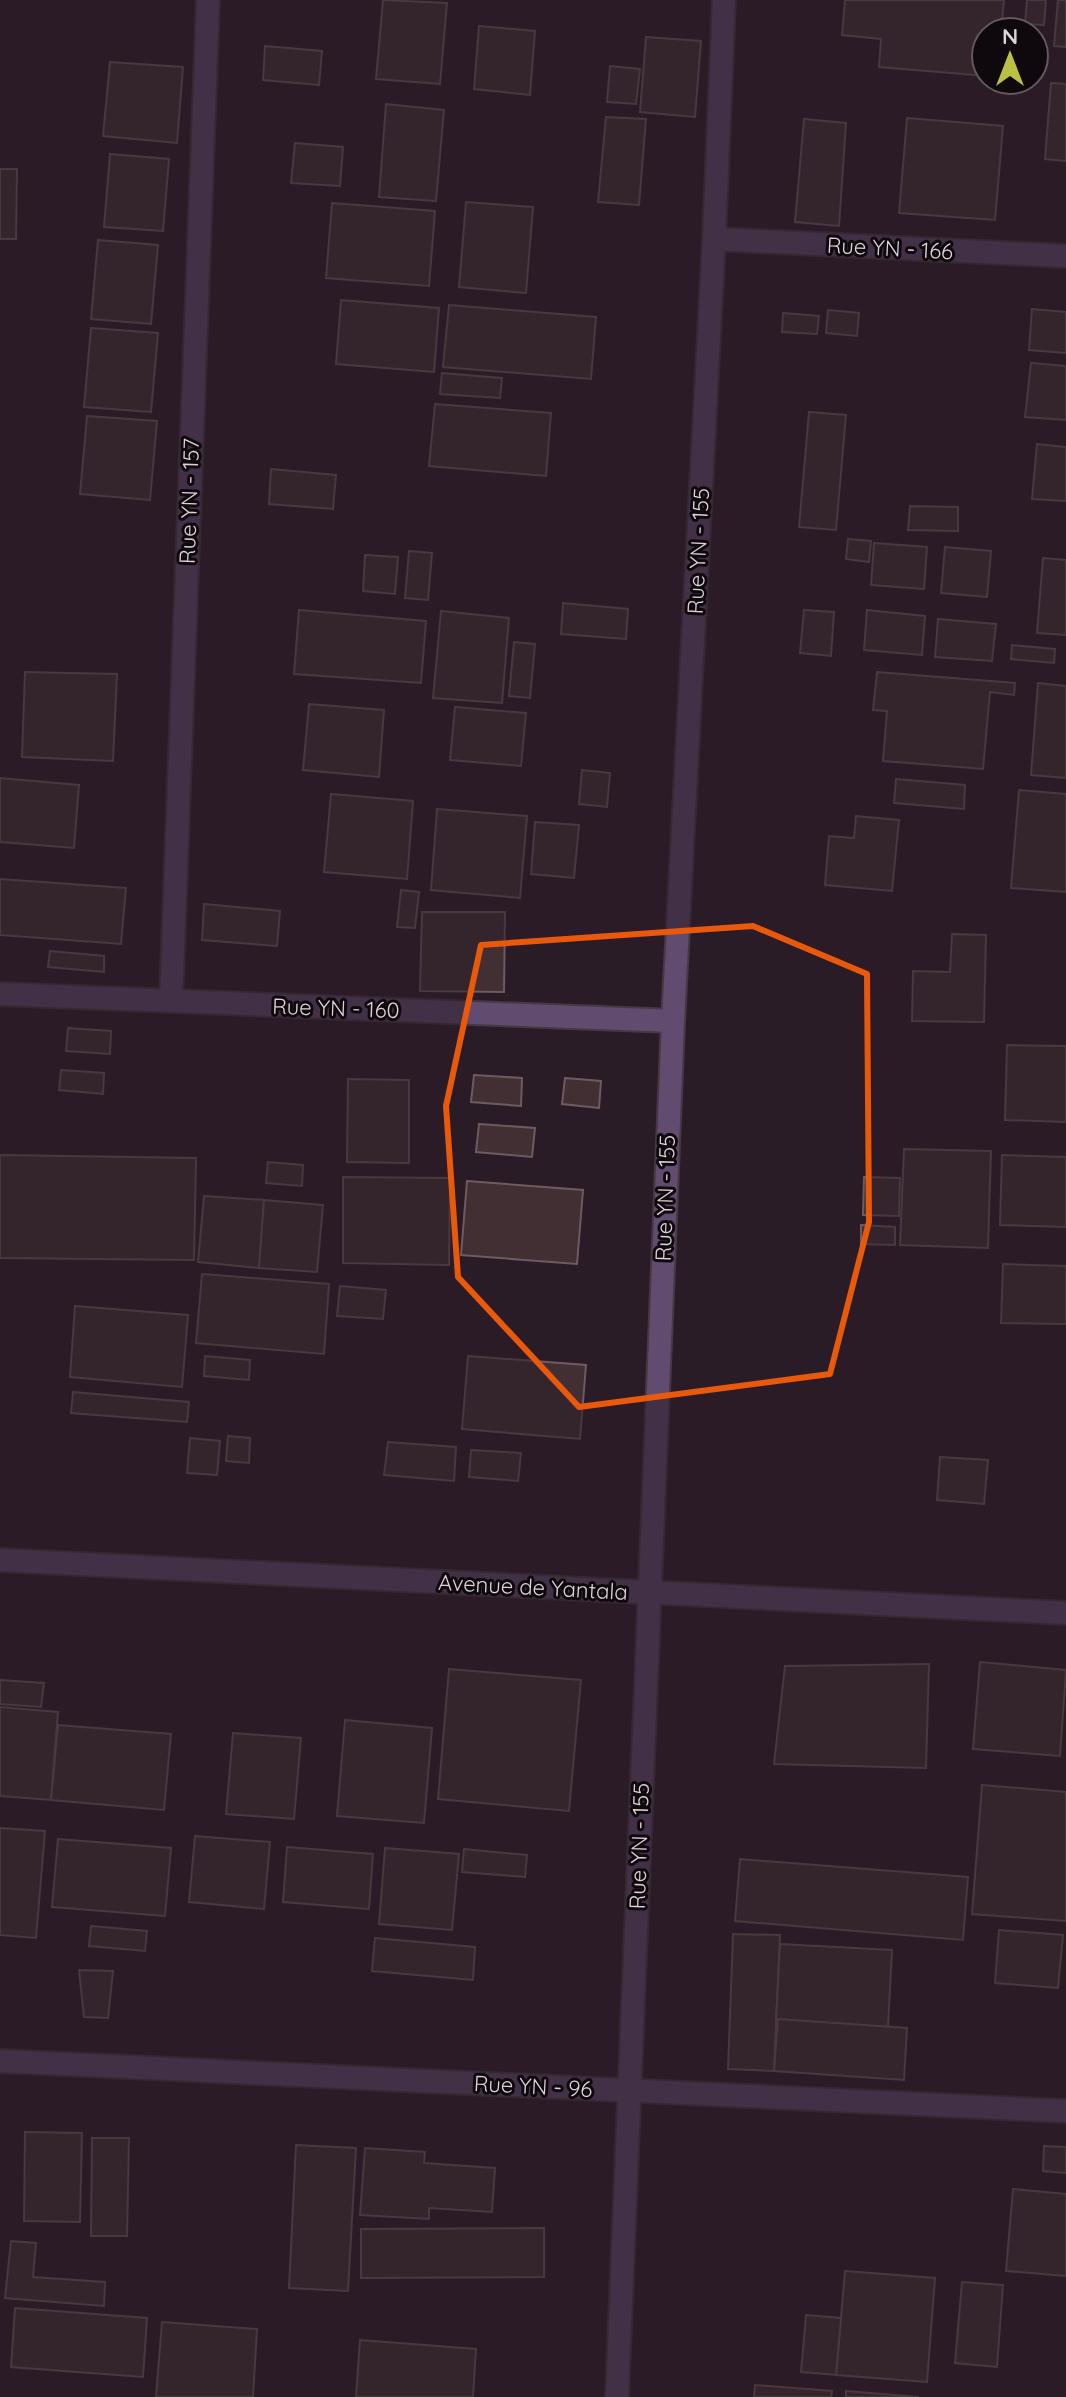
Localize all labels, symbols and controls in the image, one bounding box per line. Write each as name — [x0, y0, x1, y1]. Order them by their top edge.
north arrow — [970, 16, 1050, 96]
text: N — [1002, 22, 1018, 50]
street label: Rue YN - 166 — [826, 231, 954, 265]
street label: Rue YN - 157 — [173, 438, 205, 564]
street label: Rue YN - 155 — [681, 487, 715, 615]
street label: Rue YN - 160 — [272, 992, 400, 1024]
street label: Rue YN - 155 — [649, 1134, 681, 1262]
street label: Avenue de Yantala — [437, 1568, 629, 1606]
street label: Rue YN - 155 — [623, 1782, 655, 1910]
street label: Rue YN - 96 — [473, 2069, 593, 2103]

